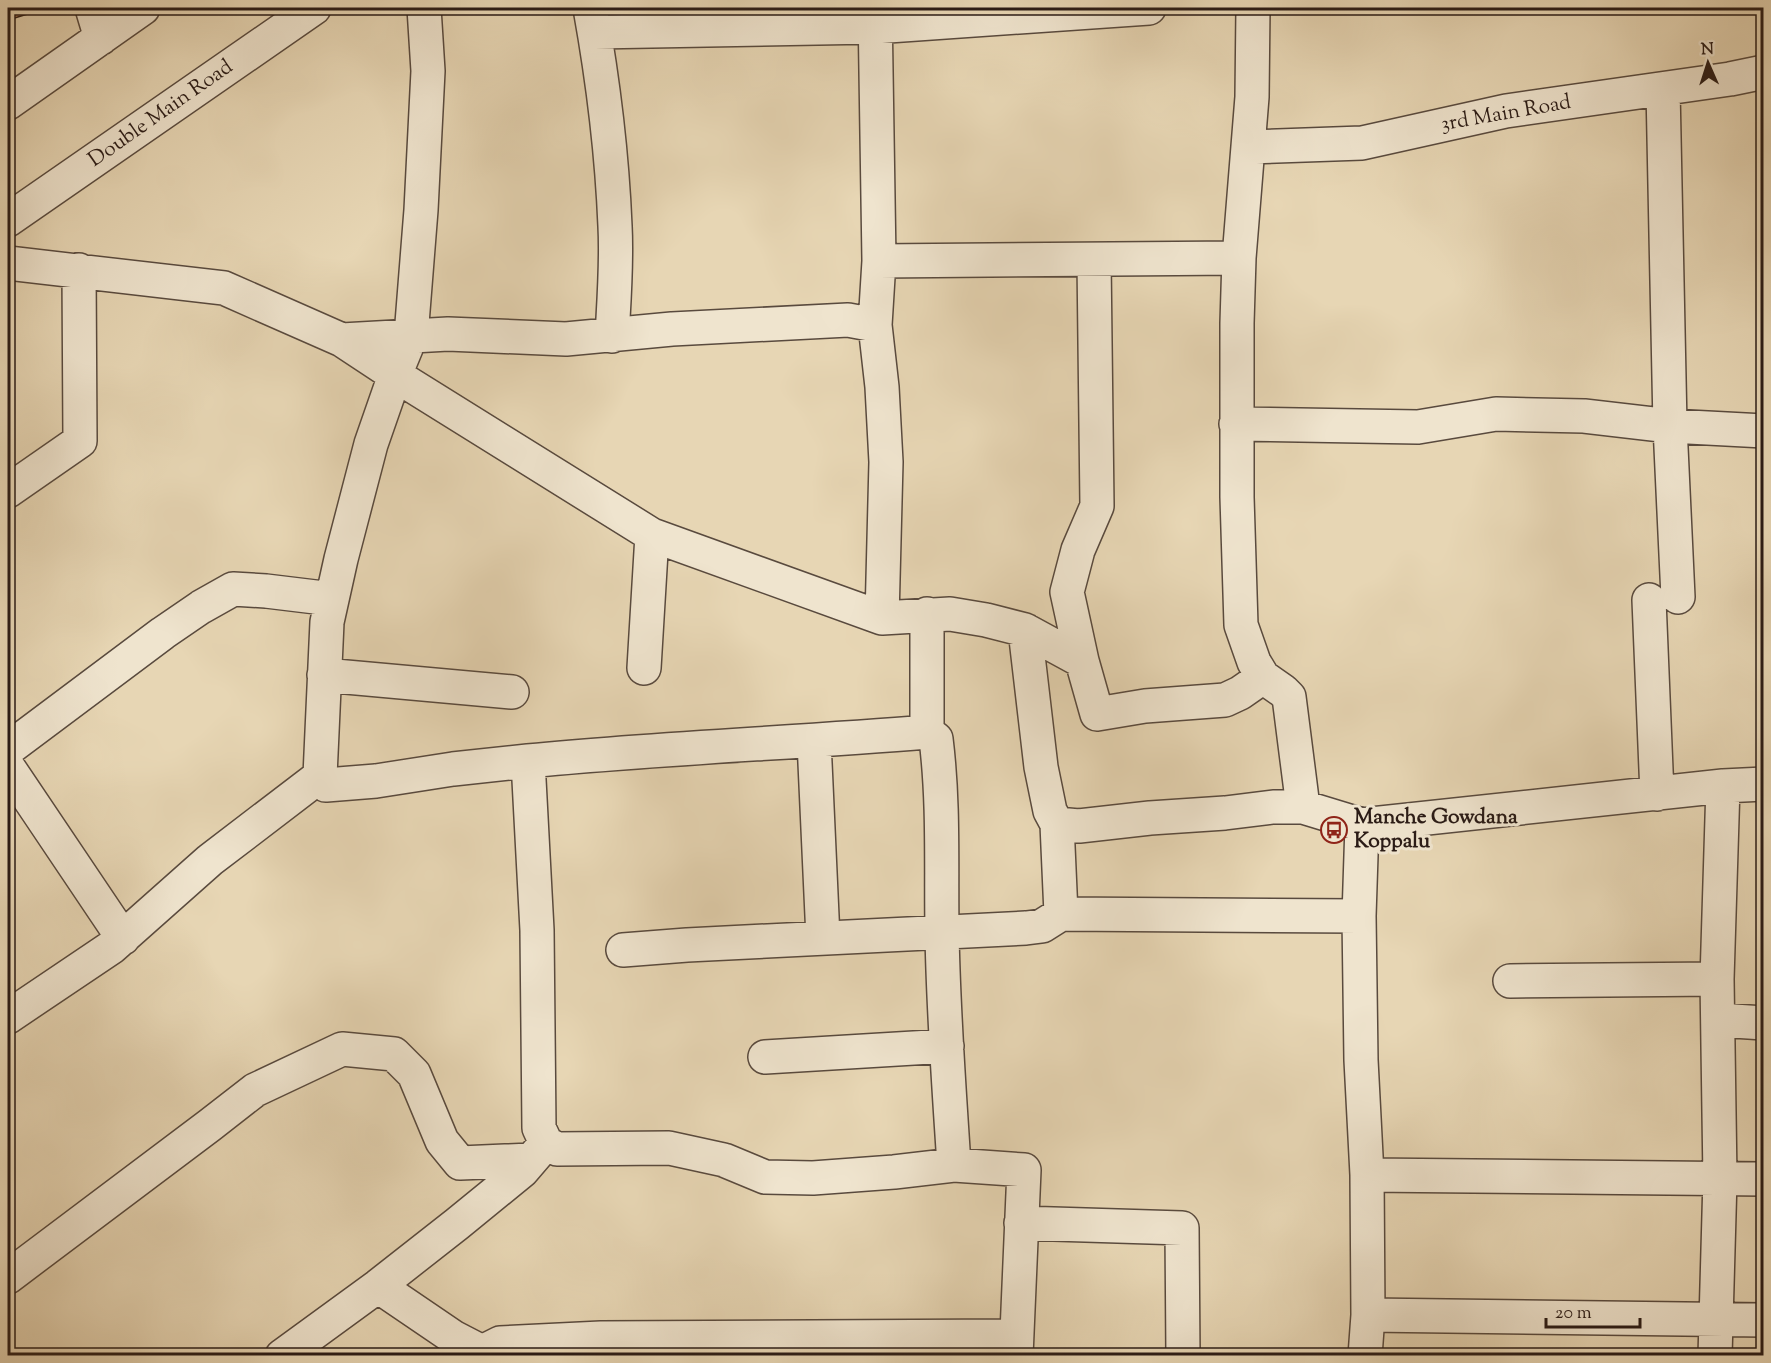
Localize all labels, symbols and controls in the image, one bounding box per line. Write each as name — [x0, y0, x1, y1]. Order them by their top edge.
north arrow — [1678, 33, 1738, 93]
text: N — [1700, 39, 1715, 62]
street label: Double Main Road — [83, 53, 239, 175]
street label: 3rd Main Road — [1439, 88, 1574, 140]
place label: Manche Gowdana Koppalu — [1354, 803, 1518, 857]
bus stop icon: Manche Gowdana Koppalu — [1319, 815, 1349, 845]
scale bar — [1546, 1291, 1640, 1329]
text: 20 m — [1555, 1301, 1592, 1327]

